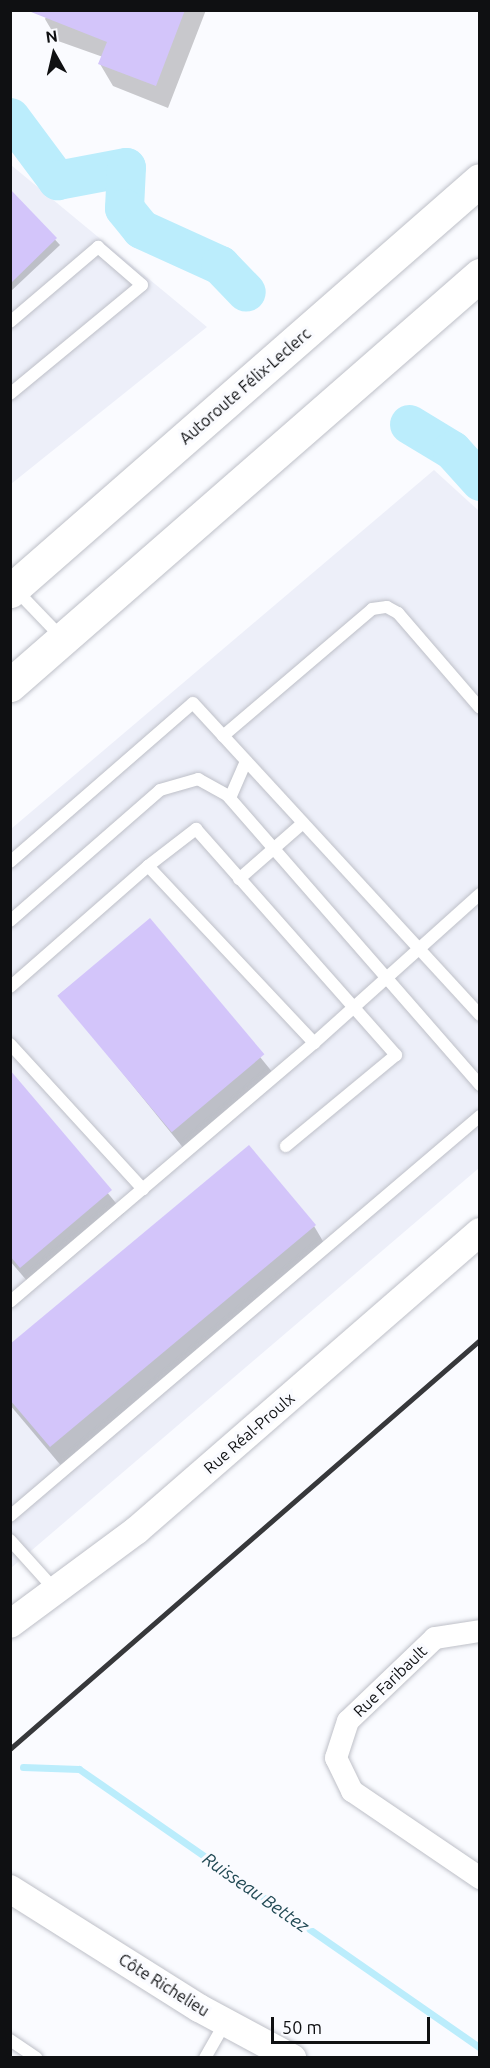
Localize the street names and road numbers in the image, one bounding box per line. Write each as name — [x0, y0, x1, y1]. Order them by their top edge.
street label: Autoroute Félix-Leclerc — [176, 324, 314, 448]
street label: Rue Réal-Proulx — [200, 1388, 298, 1478]
street label: Rue Faribault — [349, 1641, 431, 1721]
street label: Côte Richelieu — [115, 1950, 213, 2020]

